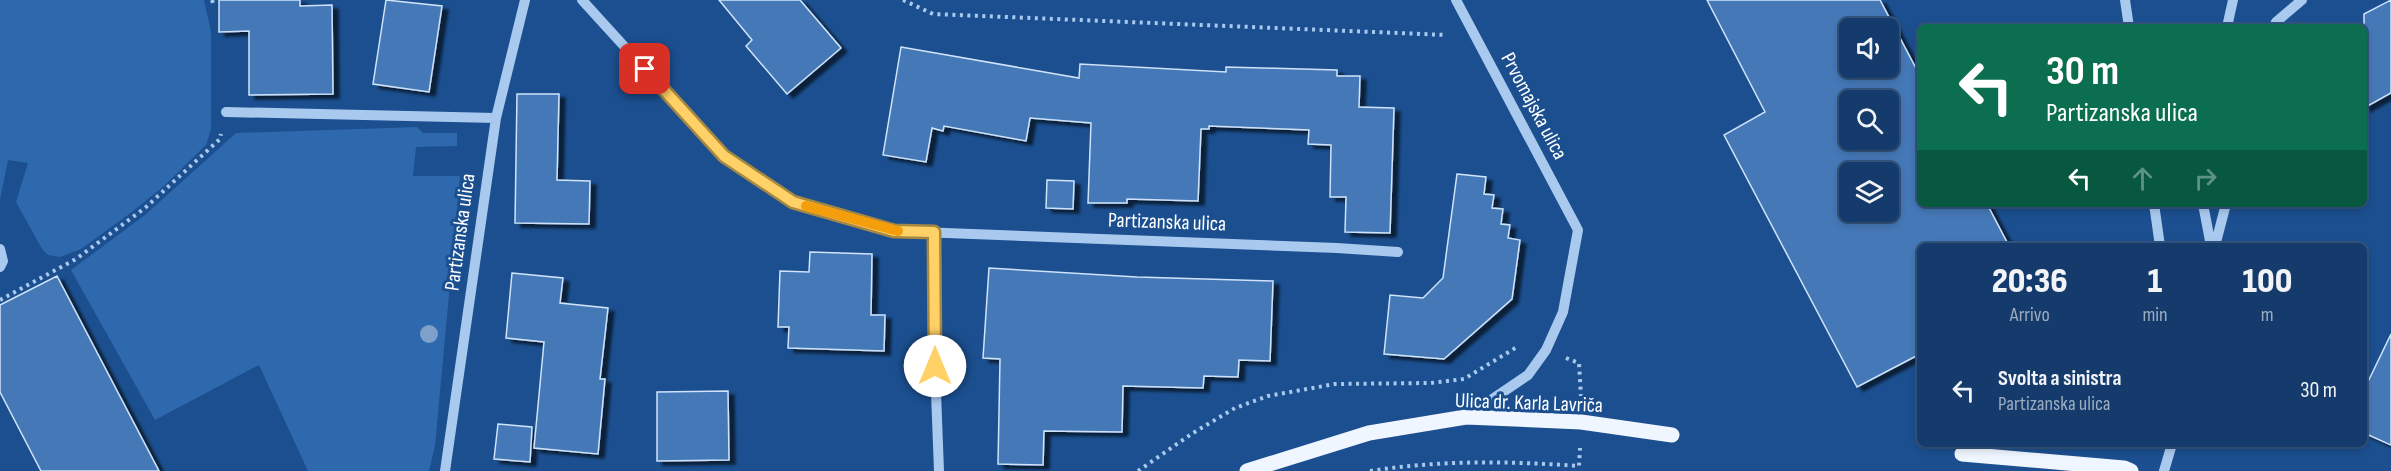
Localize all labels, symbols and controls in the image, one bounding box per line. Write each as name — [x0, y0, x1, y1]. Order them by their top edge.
map controls — [1839, 18, 1899, 222]
button: sound — [1839, 18, 1899, 78]
pin — [619, 43, 670, 94]
text: 30 m — [2046, 46, 2119, 97]
street label: Prvomajska ulica — [1495, 48, 1573, 164]
icon: left — [1947, 48, 2025, 126]
icon: arrive — [628, 52, 661, 85]
button: search — [1839, 90, 1899, 150]
text: Partizanska ulica — [2046, 97, 2198, 129]
button: layers — [1839, 162, 1899, 222]
icon: left — [2063, 162, 2096, 195]
icon: ahead — [2126, 162, 2159, 195]
icon: right — [2189, 162, 2222, 195]
street label: Partizanska ulica — [439, 172, 481, 292]
street label: Partizanska ulica — [1108, 207, 1226, 237]
text: 20:36 — [1992, 260, 2068, 303]
text: 1 — [2148, 260, 2162, 303]
text: 100 — [2242, 260, 2292, 303]
text: Arrivo — [2010, 303, 2050, 327]
text: min — [2142, 303, 2168, 327]
text: m — [2261, 303, 2274, 327]
position arrow — [903, 334, 967, 398]
text: Svolta a sinistra — [1998, 365, 2121, 392]
icon: left — [1947, 374, 1980, 407]
text: 30 m — [2300, 377, 2337, 404]
street label: Ulica dr. Karla Lavriča — [1455, 388, 1603, 418]
text: Partizanska ulica — [1998, 392, 2110, 416]

